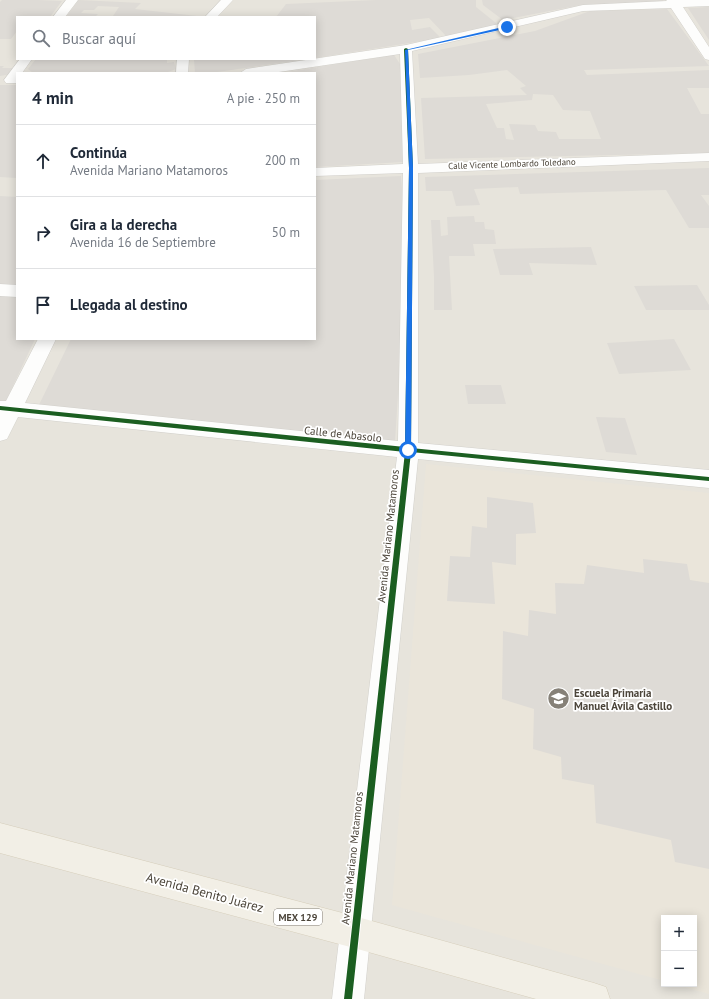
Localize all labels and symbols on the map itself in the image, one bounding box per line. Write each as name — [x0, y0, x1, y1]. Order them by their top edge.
route end — [498, 18, 516, 36]
street label: Calle Vicente Lombardo Toledano — [448, 156, 576, 171]
street label: Calle de Abasolo — [303, 423, 383, 445]
route start — [399, 441, 417, 459]
street label: Avenida Mariano Matamoros — [374, 468, 402, 603]
school or university icon: Escuela Primaria Manuel Ávila Castillo — [546, 686, 572, 712]
place label: Escuela Primaria Manuel Ávila Castillo — [574, 686, 672, 713]
street label: Avenida Mariano Matamoros — [338, 790, 366, 925]
street label: Avenida Benito Juárez — [144, 869, 266, 916]
road number: MEX 129 — [274, 909, 322, 925]

